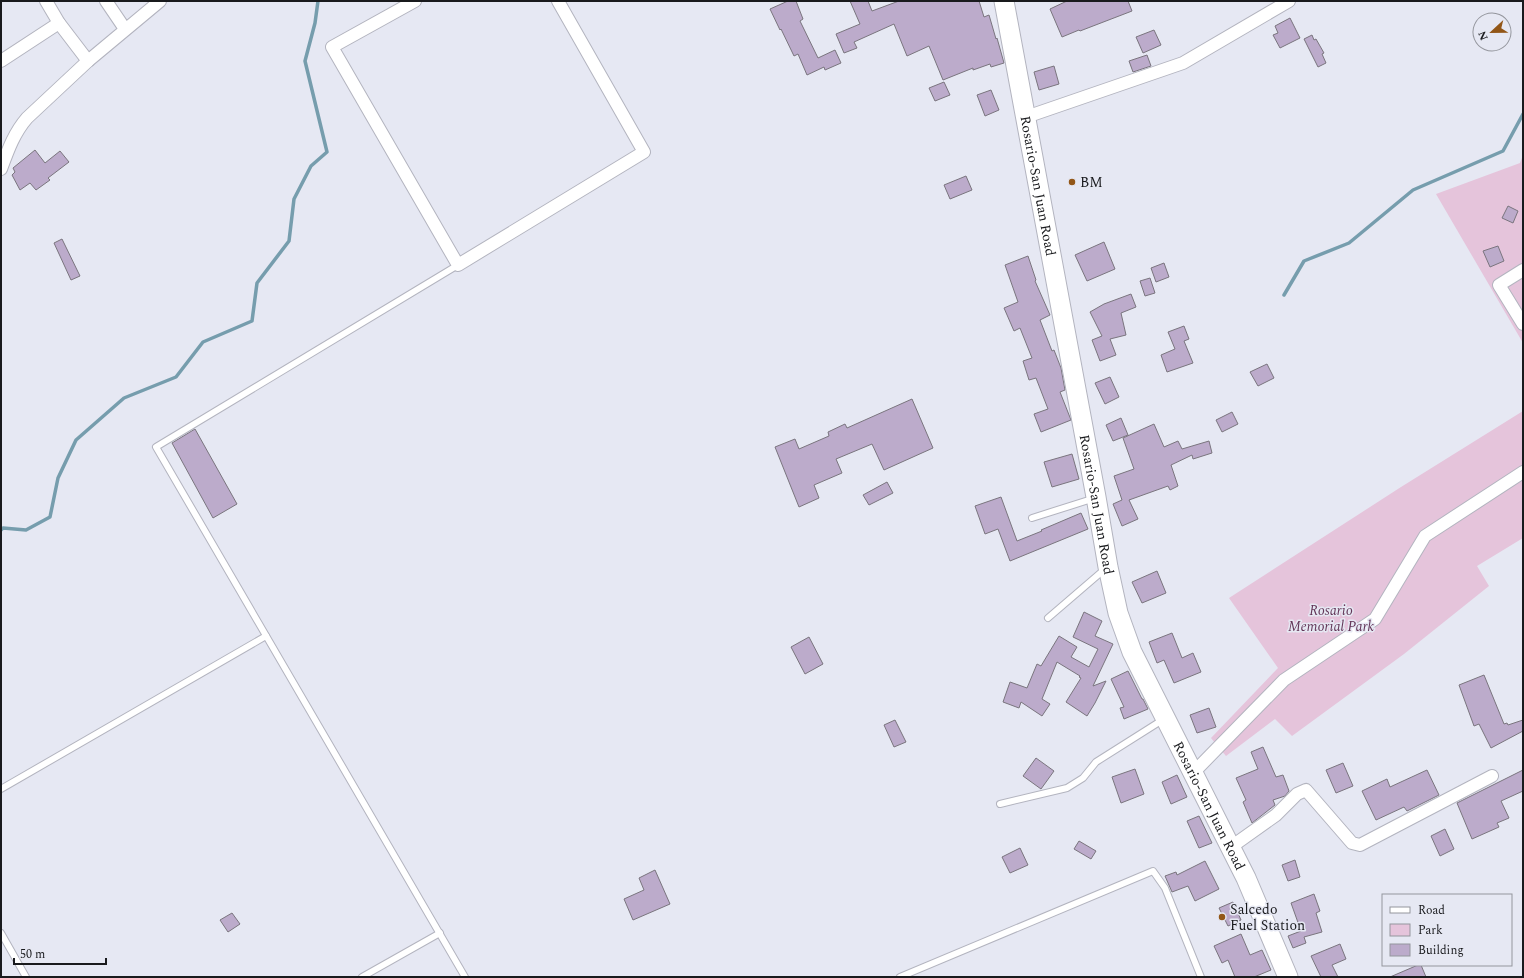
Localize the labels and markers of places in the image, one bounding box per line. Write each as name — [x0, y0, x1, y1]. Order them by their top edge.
place label: BM — [1080, 172, 1103, 193]
marker: BM — [1067, 177, 1077, 187]
place label: Salcedo Fuel Station — [1230, 899, 1305, 936]
marker: Salcedo Fuel Station — [1217, 912, 1227, 922]

